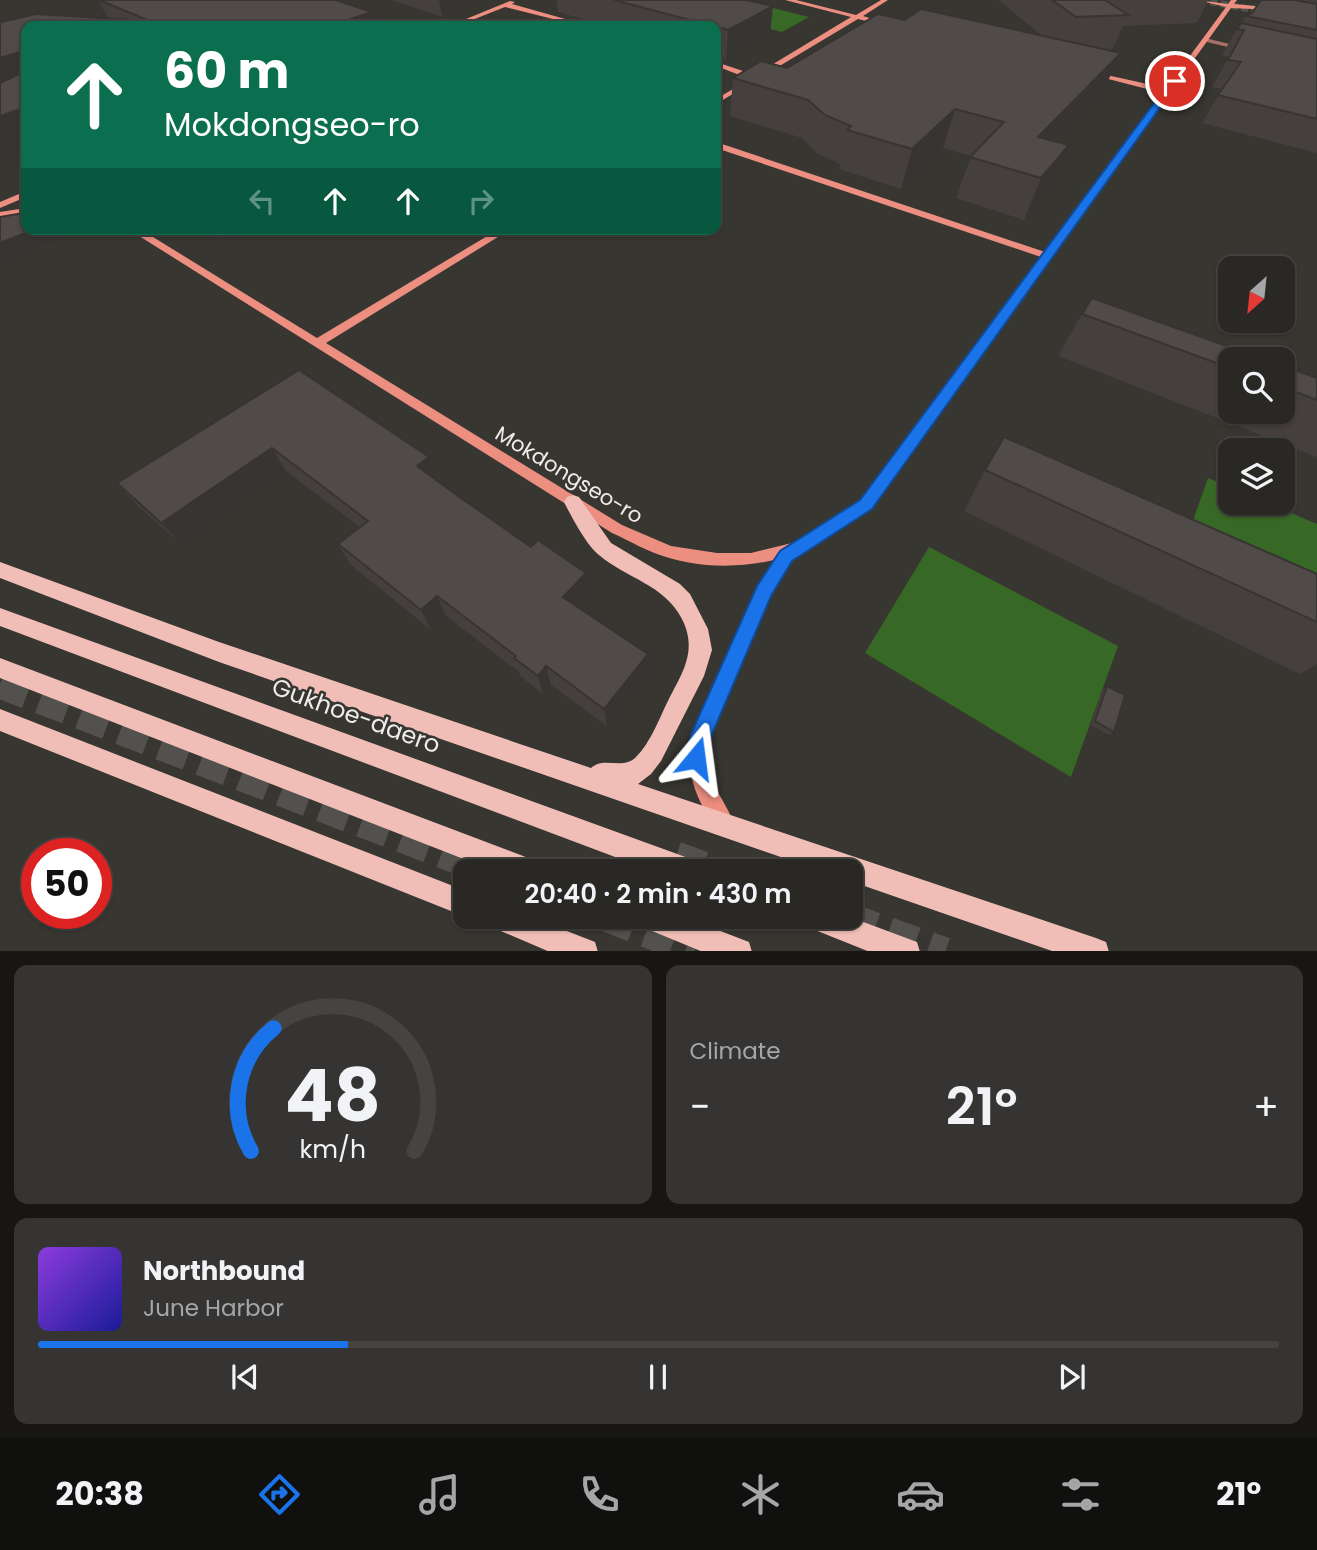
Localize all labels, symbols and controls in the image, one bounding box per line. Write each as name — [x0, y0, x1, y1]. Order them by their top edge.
text: 60 m — [164, 37, 289, 105]
icon: ahead — [49, 49, 140, 140]
pin — [1145, 51, 1205, 111]
icon: arrive — [1156, 62, 1194, 100]
text: Mokdongseo-ro — [164, 102, 420, 147]
icon: left — [243, 182, 281, 220]
icon: ahead — [316, 182, 354, 220]
icon: ahead — [389, 182, 427, 220]
icon: right — [462, 182, 500, 220]
north arrow — [1218, 256, 1295, 332]
map controls — [1218, 256, 1295, 515]
button: search — [1218, 347, 1295, 424]
street label: Mokdongseo-ro — [490, 419, 649, 530]
button: layers — [1218, 438, 1295, 515]
street label: Gukhoe-daero — [267, 670, 445, 761]
position arrow — [659, 721, 733, 795]
speed limit sign: 50 — [21, 838, 112, 929]
text: 20:40 · 2 min · 430 m — [524, 876, 792, 912]
text: Climate — [690, 1035, 780, 1067]
text: 48 — [285, 1045, 381, 1146]
text: 21° — [946, 1070, 1018, 1143]
text: − — [690, 1080, 710, 1133]
text: + — [1253, 1080, 1279, 1133]
text: km/h — [299, 1131, 366, 1166]
text: Northbound — [143, 1253, 305, 1289]
text: June Harbor — [143, 1292, 284, 1324]
icon: previous — [226, 1358, 264, 1396]
icon: pause — [639, 1358, 677, 1396]
icon: next — [1053, 1358, 1091, 1396]
icon: directions — [255, 1470, 304, 1519]
icon: music — [415, 1470, 464, 1519]
icon: phone — [575, 1470, 624, 1519]
icon: climate — [736, 1470, 785, 1519]
icon: car — [896, 1470, 945, 1519]
icon: filters — [1056, 1470, 1105, 1519]
text: 20:38 — [56, 1471, 144, 1516]
text: 21° — [1216, 1471, 1261, 1516]

